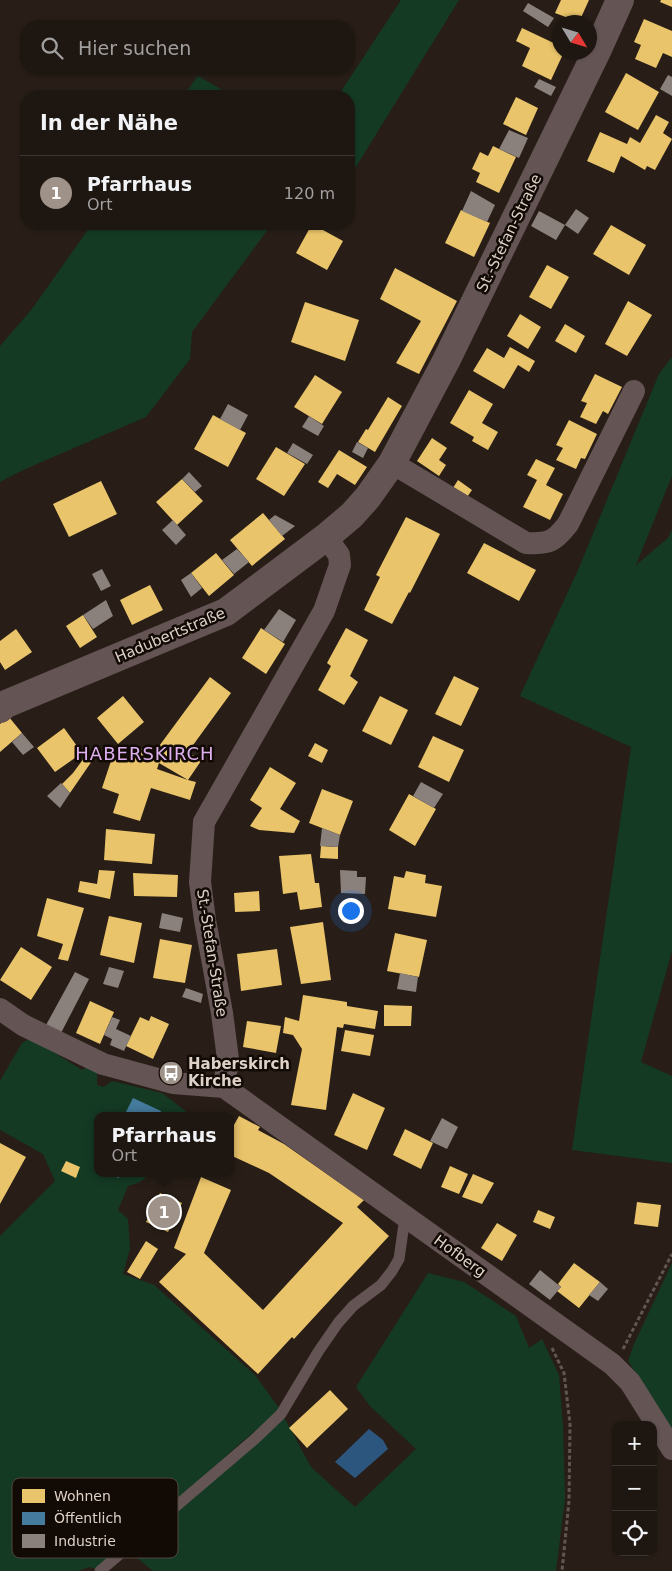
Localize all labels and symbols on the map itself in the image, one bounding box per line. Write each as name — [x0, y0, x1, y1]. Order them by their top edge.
north arrow — [552, 15, 597, 60]
street label: St.-Stefan-Straße — [473, 171, 545, 295]
street label: Hadubertstraße — [112, 604, 228, 666]
district label: HABERSKIRCH — [75, 743, 215, 764]
street label: St.-Stefan-Straße — [193, 888, 231, 1018]
your location — [338, 898, 364, 924]
place label: Haberskirch Kirche — [188, 1055, 290, 1090]
bus stop icon: Haberskirch Kirche — [158, 1060, 184, 1086]
pin: 1 — [148, 1193, 180, 1231]
street label: Hofberg — [430, 1231, 490, 1281]
legend — [12, 1478, 178, 1558]
text: Wohnen — [54, 1488, 111, 1504]
text: Öffentlich — [54, 1509, 122, 1526]
text: Industrie — [54, 1533, 116, 1549]

